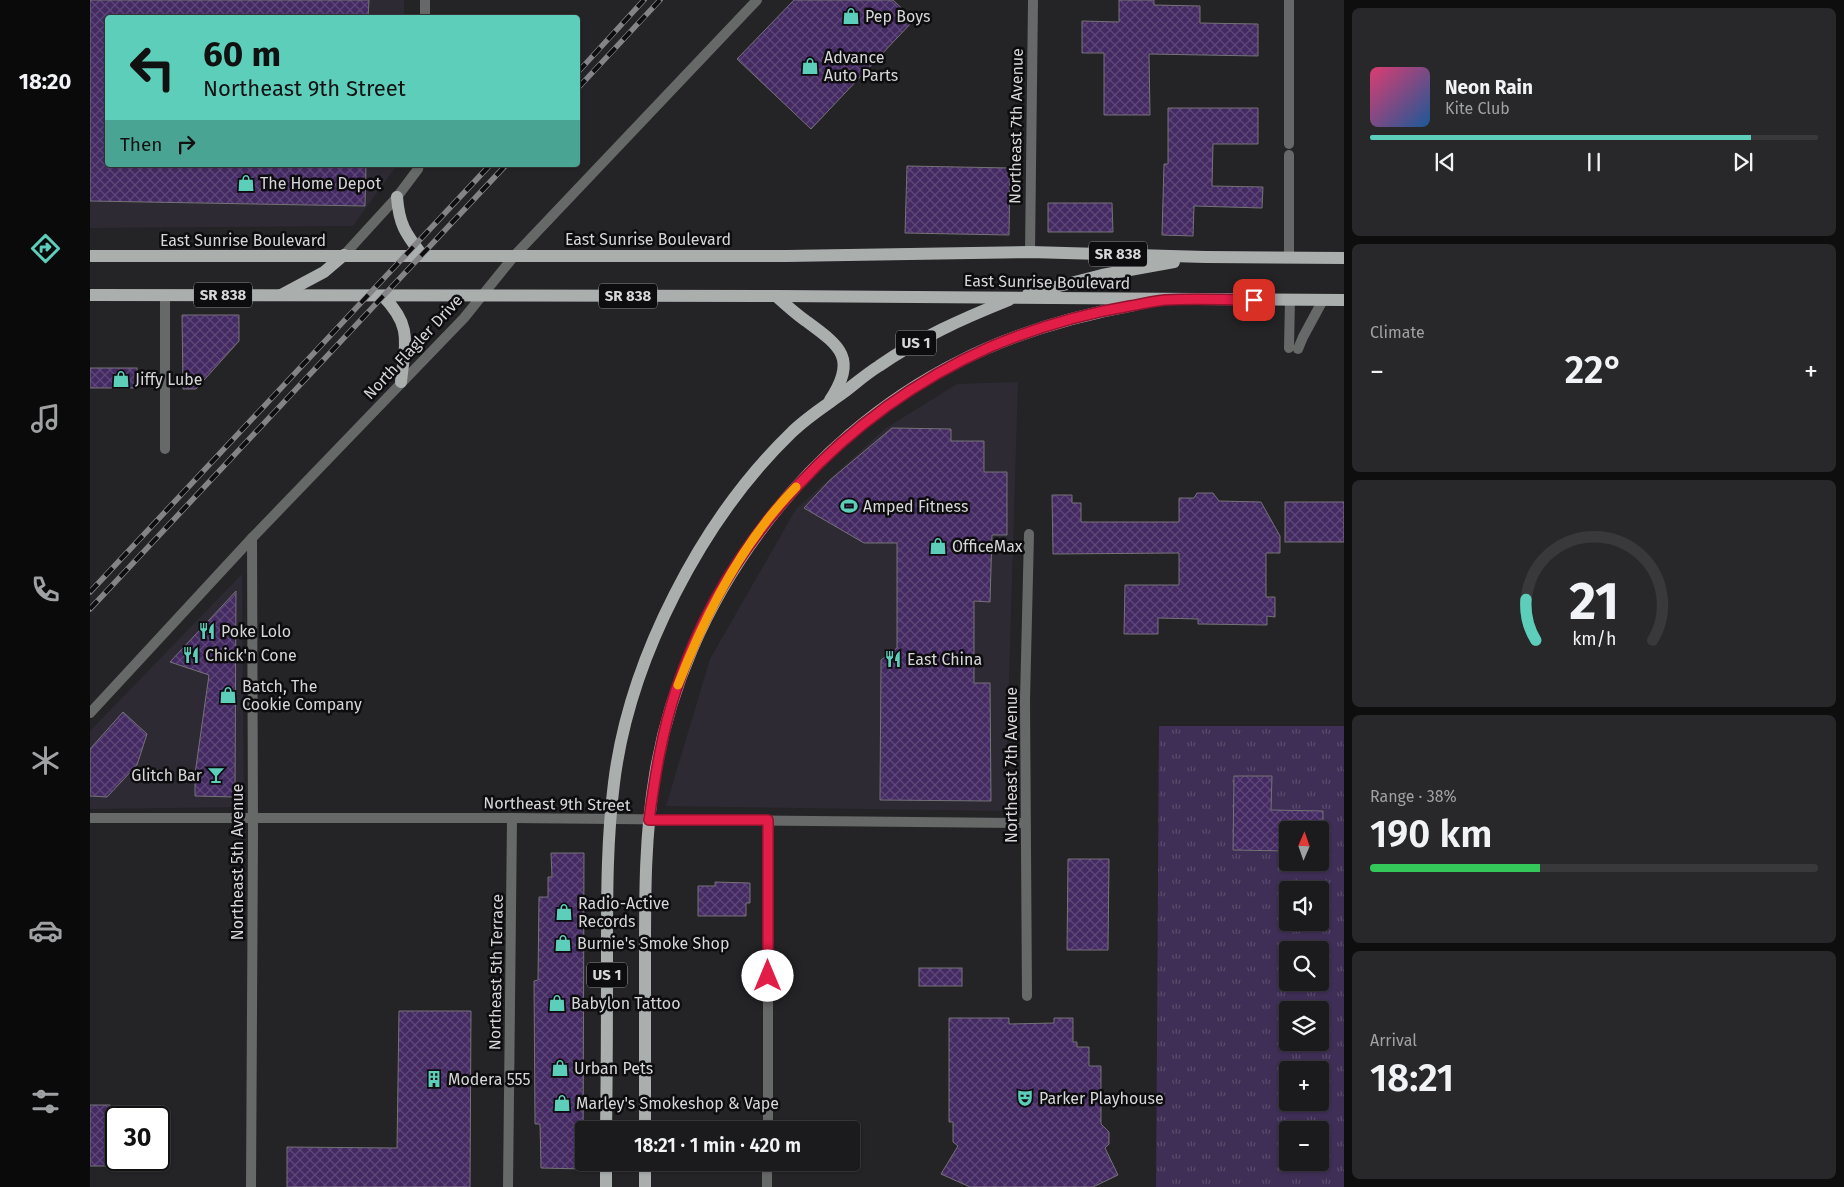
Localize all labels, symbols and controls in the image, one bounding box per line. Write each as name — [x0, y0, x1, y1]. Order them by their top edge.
shop icon: Pep Boys — [841, 6, 861, 26]
place label: Pep Boys — [865, 7, 931, 26]
text: 60 m — [203, 33, 281, 75]
icon: left — [120, 35, 185, 100]
place label: Advance Auto Parts — [824, 48, 898, 85]
street label: Northeast 7th Avenue — [1005, 48, 1027, 204]
shop icon: Advance Auto Parts — [800, 56, 820, 76]
text: 18:20 — [19, 68, 71, 95]
text: Northeast 9th Street — [203, 75, 406, 102]
text: Neon Rain — [1445, 76, 1533, 99]
text: Kite Club — [1445, 99, 1510, 118]
icon: right — [172, 130, 200, 158]
text: Then — [120, 133, 162, 156]
icon: previous — [1431, 148, 1459, 176]
icon: pause — [1580, 148, 1608, 176]
icon: next — [1729, 148, 1757, 176]
shop icon: The Home Depot — [236, 173, 256, 193]
place label: The Home Depot — [260, 174, 381, 193]
street label: East Sunrise Boulevard — [565, 230, 731, 249]
icon: directions — [28, 231, 63, 266]
street label: East Sunrise Boulevard — [160, 231, 326, 250]
road number: SR 838 — [1089, 242, 1147, 266]
street label: East Sunrise Boulevard — [964, 271, 1130, 293]
pin — [1233, 279, 1275, 321]
road number: SR 838 — [194, 282, 252, 308]
road number: SR 838 — [599, 284, 657, 308]
icon: arrive — [1240, 286, 1268, 314]
street label: North Flagler Drive — [360, 291, 466, 403]
text: Climate — [1370, 323, 1425, 342]
road number: US 1 — [896, 330, 936, 356]
text: 22° — [1565, 347, 1623, 393]
text: − — [1370, 355, 1384, 388]
text: + — [1804, 355, 1818, 388]
shop icon: Jiffy Lube — [111, 369, 131, 389]
place label: Jiffy Lube — [135, 370, 203, 389]
icon: music — [28, 401, 63, 436]
sports icon: Amped Fitness — [839, 496, 859, 516]
place label: Amped Fitness — [863, 497, 968, 516]
shop icon: OfficeMax — [928, 536, 948, 556]
place label: OfficeMax — [952, 537, 1023, 556]
text: 21 — [1569, 570, 1619, 633]
icon: phone — [28, 572, 63, 607]
restaurant icon: Poke Lolo — [197, 621, 217, 641]
place label: Poke Lolo — [221, 622, 291, 641]
text: km/h — [1572, 628, 1616, 650]
restaurant icon: Chick'n Cone — [181, 645, 201, 665]
place label: Chick'n Cone — [205, 646, 297, 665]
restaurant icon: East China — [883, 649, 903, 669]
place label: East China — [907, 650, 982, 669]
place label: Batch, The Cookie Company — [242, 677, 362, 714]
shop icon: Batch, The Cookie Company — [218, 685, 238, 705]
street label: Northeast 7th Avenue — [1002, 687, 1021, 843]
icon: climate — [28, 743, 63, 778]
bar icon: Glitch Bar — [206, 765, 226, 785]
place label: Glitch Bar — [131, 766, 203, 785]
street label: Northeast 5th Avenue — [228, 784, 247, 940]
text: Range · 38% — [1370, 787, 1457, 806]
street label: Northeast 9th Street — [483, 793, 631, 815]
text: 190 km — [1370, 811, 1492, 857]
north arrow — [1279, 821, 1329, 871]
map controls — [1279, 821, 1329, 1171]
button: sound — [1279, 881, 1329, 931]
street label: Northeast 5th Terrace — [485, 894, 507, 1050]
place label: Radio-Active Records — [578, 894, 670, 931]
shop icon: Radio-Active Records — [554, 902, 574, 922]
icon: car — [28, 913, 63, 948]
shop icon: Burnie's Smoke Shop — [553, 933, 573, 953]
place label: Burnie's Smoke Shop — [577, 934, 729, 953]
button: search — [1279, 941, 1329, 991]
position arrow — [741, 949, 793, 1001]
road number: US 1 — [587, 962, 627, 988]
shop icon: Babylon Tattoo — [547, 993, 567, 1013]
place label: Babylon Tattoo — [571, 994, 681, 1013]
button: layers — [1279, 1001, 1329, 1051]
text: Arrival — [1370, 1031, 1417, 1050]
text: 18:21 — [1370, 1055, 1454, 1101]
shop icon: Urban Pets — [550, 1058, 570, 1078]
place label: Urban Pets — [574, 1059, 653, 1078]
button: + — [1279, 1061, 1329, 1111]
building icon: Modera 555 — [424, 1069, 444, 1089]
place label: Modera 555 — [448, 1070, 531, 1089]
icon: filters — [28, 1084, 63, 1119]
theatre icon: Parker Playhouse — [1015, 1088, 1035, 1108]
place label: Parker Playhouse — [1039, 1089, 1164, 1108]
shop icon: Marley's Smokeshop & Vape — [552, 1093, 572, 1113]
place label: Marley's Smokeshop & Vape — [576, 1094, 779, 1113]
speed limit sign: 30 — [105, 1106, 170, 1171]
button: − — [1279, 1121, 1329, 1171]
text: 18:21 · 1 min · 420 m — [634, 1134, 801, 1157]

